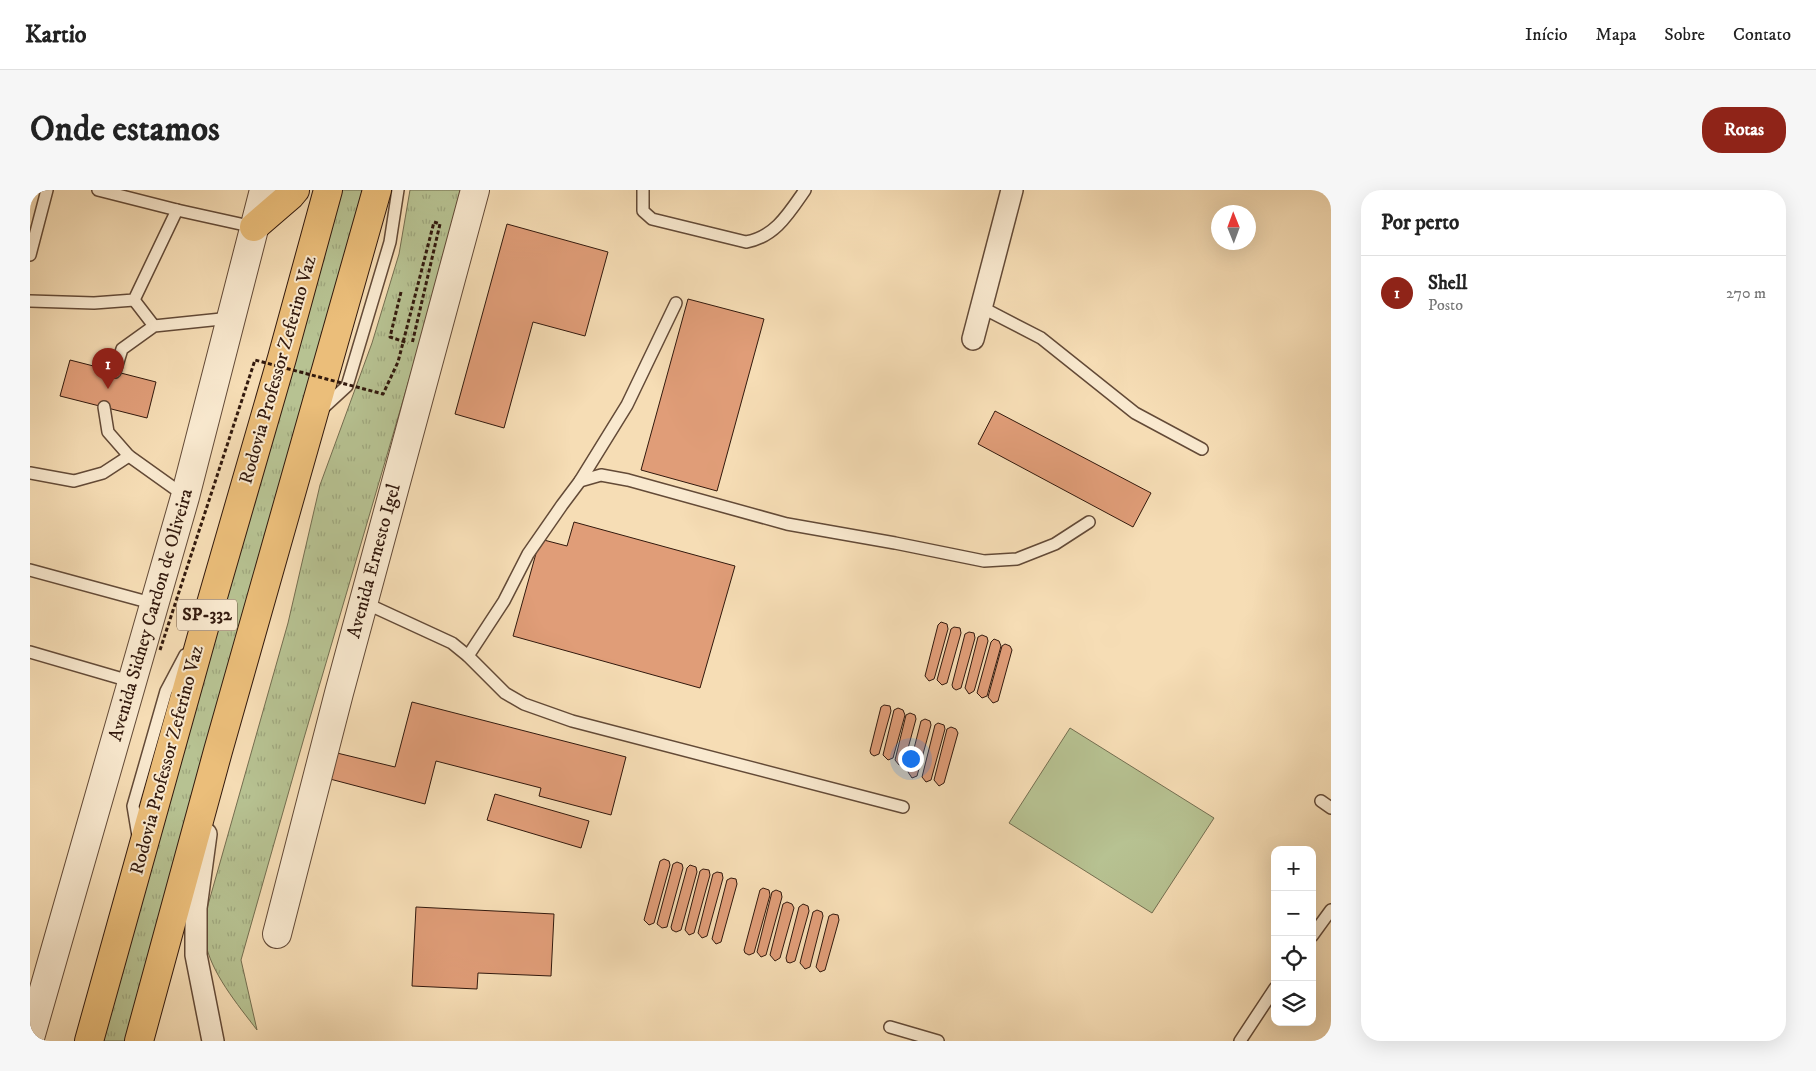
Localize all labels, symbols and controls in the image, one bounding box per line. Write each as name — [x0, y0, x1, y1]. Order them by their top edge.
text: Kartio — [25, 20, 87, 50]
text: Início — [1525, 24, 1568, 46]
text: Mapa — [1596, 24, 1636, 46]
text: Sobre — [1664, 24, 1705, 46]
text: Contato — [1733, 24, 1791, 46]
button: Rotas — [1702, 107, 1786, 153]
text: Onde estamos — [30, 108, 220, 152]
north arrow — [1211, 205, 1256, 250]
text: Por perto — [1381, 210, 1459, 236]
street label: Rodovia Professor Zeferino Vaz — [234, 253, 322, 487]
text: Shell — [1428, 272, 1467, 295]
text: 1 — [1394, 283, 1400, 303]
text: 270 m — [1726, 283, 1766, 303]
text: Posto — [1428, 295, 1463, 315]
pin: 1 — [92, 348, 124, 389]
street label: Avenida Ernesto Igel — [342, 481, 406, 641]
street label: Avenida Sidney Cardon de Oliveira — [104, 486, 198, 744]
road number: SP-332 — [177, 600, 237, 630]
street label: Rodovia Professor Zeferino Vaz — [125, 643, 209, 877]
your location — [898, 746, 924, 772]
map controls — [1271, 846, 1316, 1026]
button: + — [1271, 846, 1316, 891]
button: − — [1271, 891, 1316, 936]
button: locate — [1271, 936, 1316, 981]
button: layers — [1271, 981, 1316, 1026]

